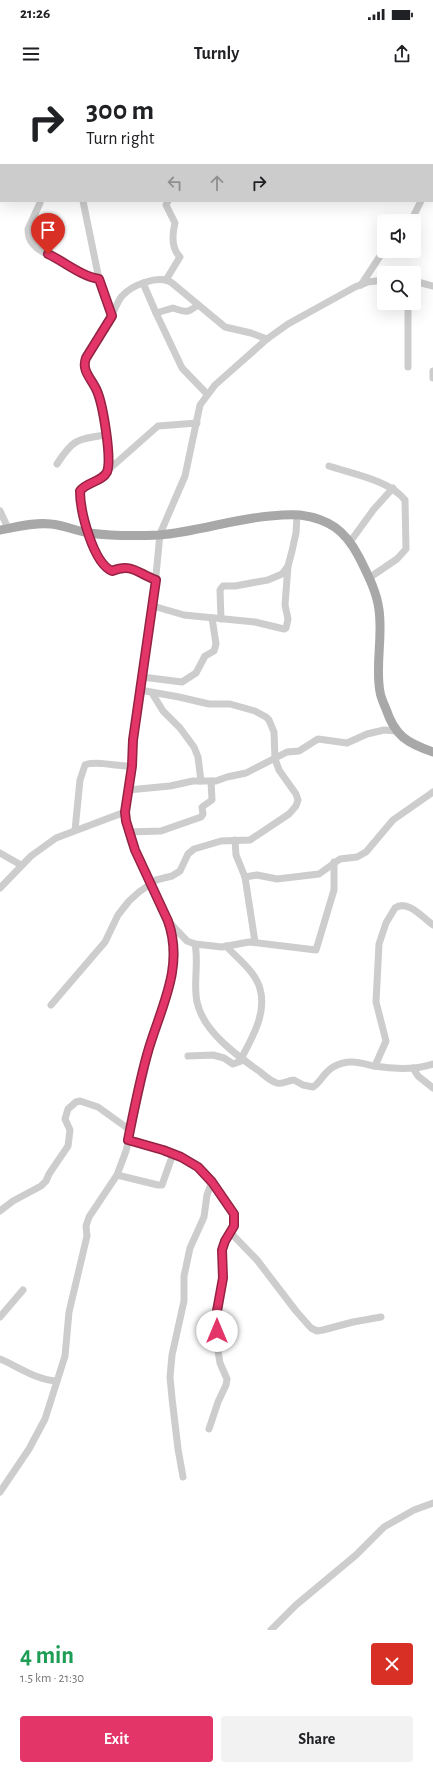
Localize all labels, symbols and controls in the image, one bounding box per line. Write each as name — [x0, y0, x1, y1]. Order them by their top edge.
text: 21:26 — [20, 6, 50, 21]
icon: menu — [20, 43, 42, 65]
icon: share — [391, 43, 413, 65]
text: Turnly — [194, 45, 239, 63]
icon: right — [20, 96, 72, 148]
text: 300 m — [86, 97, 154, 125]
text: Turn right — [86, 130, 155, 148]
icon: left — [164, 172, 186, 194]
icon: ahead — [206, 172, 228, 194]
icon: right — [248, 172, 270, 194]
pin — [31, 213, 65, 254]
map controls — [377, 214, 421, 310]
button: sound — [377, 214, 421, 258]
icon: arrive — [37, 219, 59, 241]
button: search — [377, 266, 421, 310]
position arrow — [196, 1310, 238, 1352]
button: close — [371, 1643, 413, 1685]
text: 4 min — [20, 1644, 74, 1668]
text: 1.5 km · 21:30 — [20, 1672, 84, 1685]
button: Exit — [20, 1716, 213, 1762]
button: Share — [221, 1716, 413, 1762]

